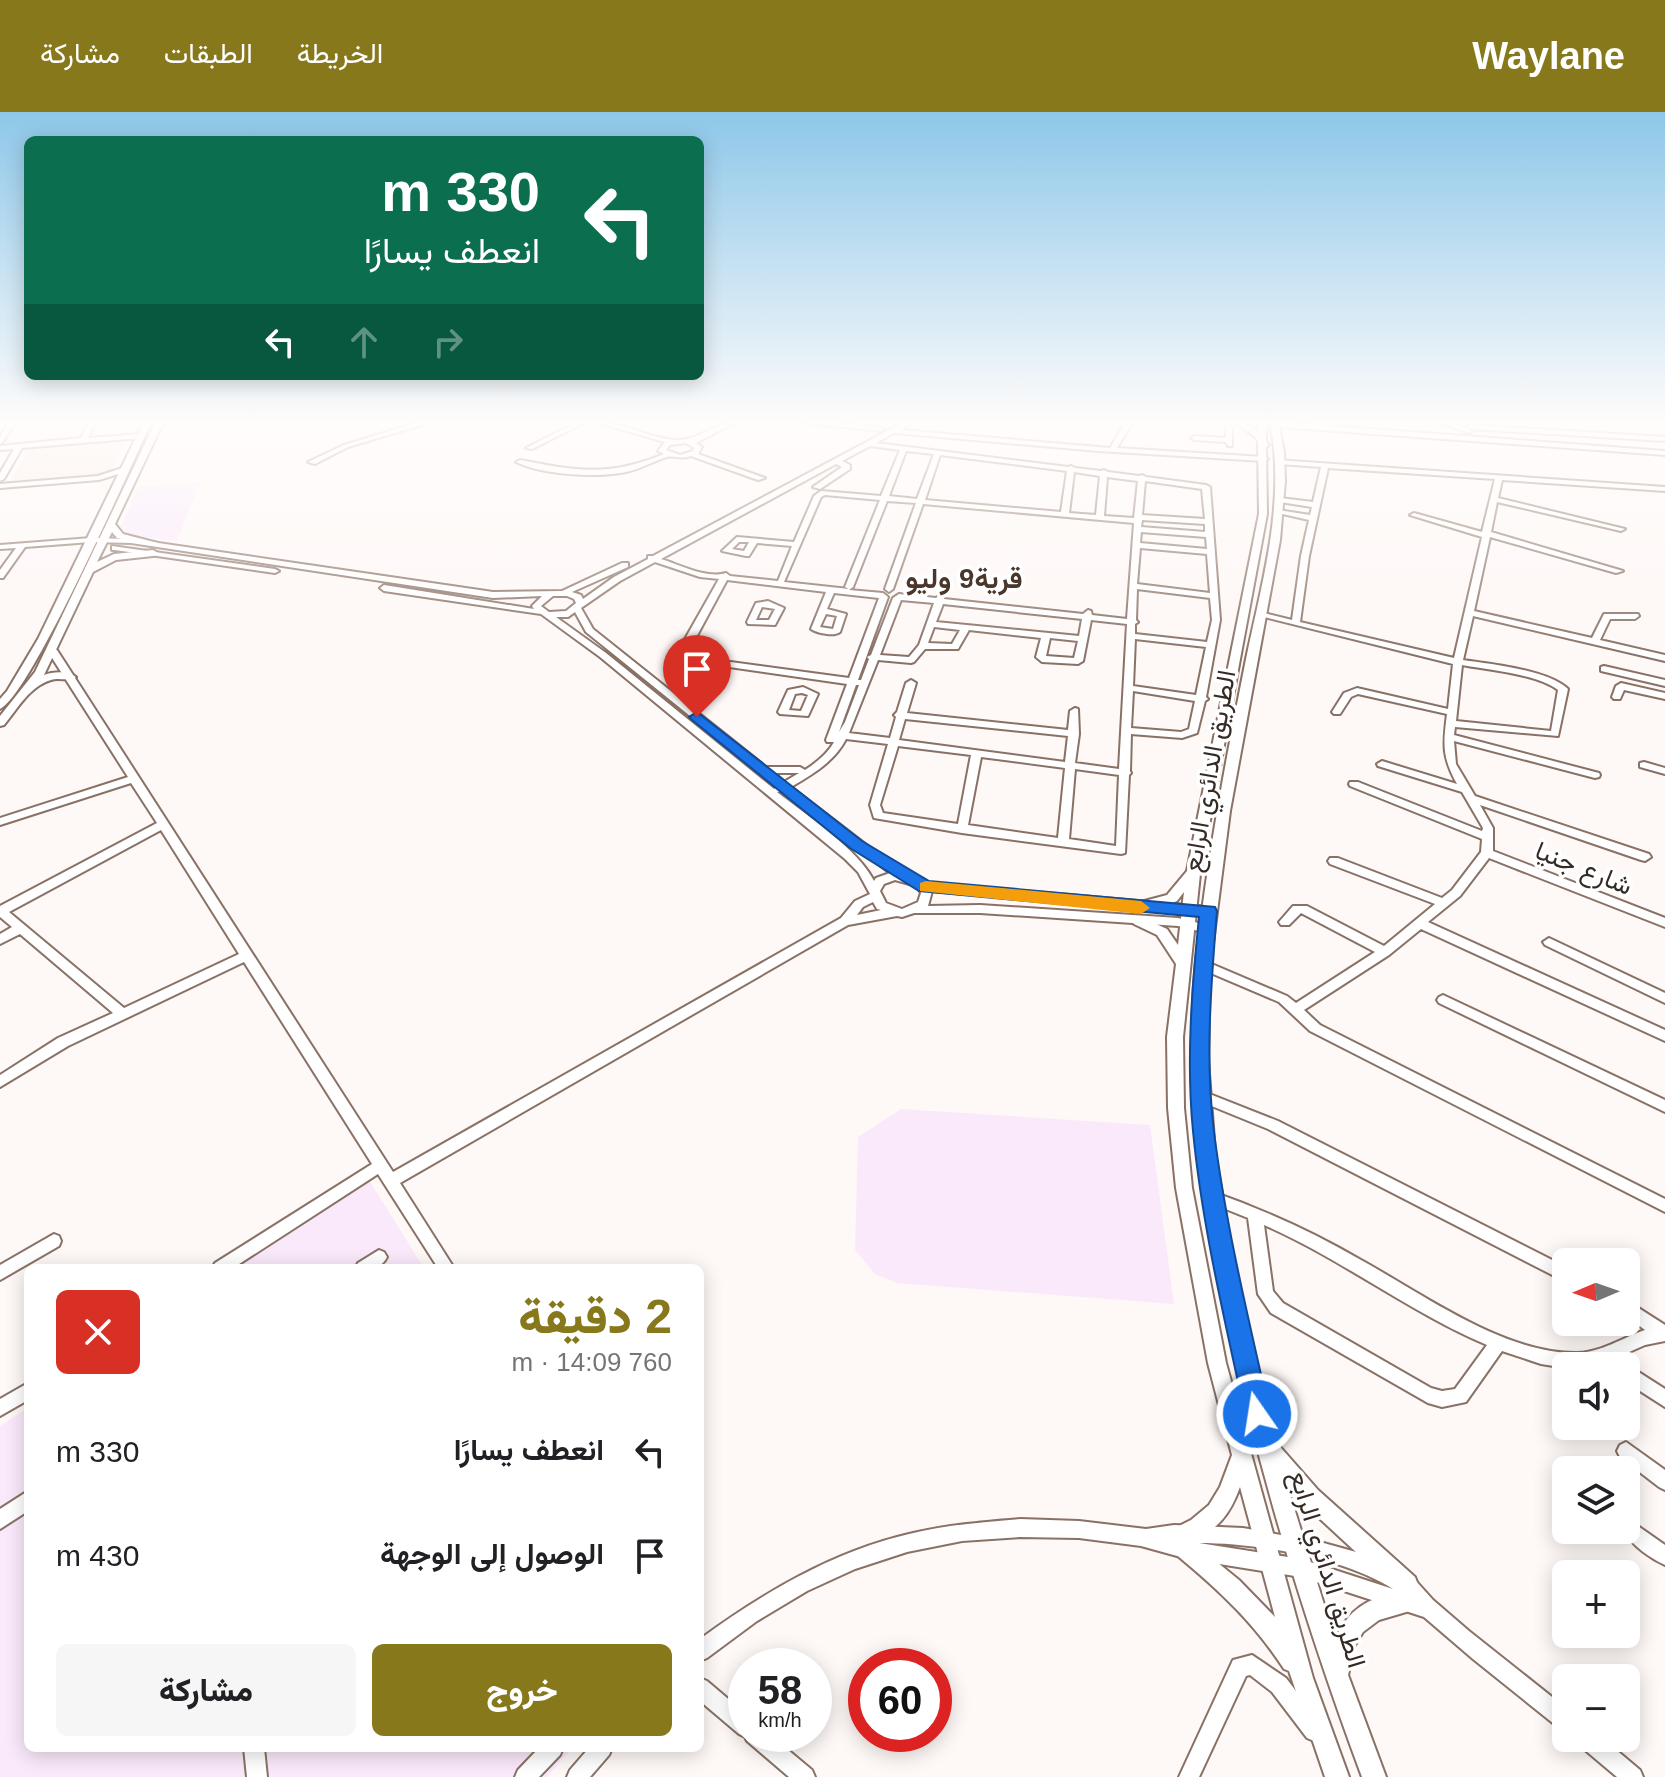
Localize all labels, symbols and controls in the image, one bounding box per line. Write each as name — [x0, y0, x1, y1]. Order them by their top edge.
text: Waylane — [1472, 35, 1625, 77]
text: مشاركة — [40, 38, 120, 69]
text: الطبقات — [164, 38, 253, 69]
text: الخريطة — [297, 38, 383, 69]
text: 330 m — [381, 160, 540, 223]
icon: left — [568, 168, 672, 272]
text: انعطف يسارًا — [364, 230, 540, 271]
icon: left — [258, 320, 302, 364]
icon: ahead — [342, 320, 386, 364]
icon: right — [426, 320, 470, 364]
district label: قرية9 وليو — [905, 563, 1023, 596]
pin — [663, 635, 731, 717]
icon: arrive — [675, 647, 719, 691]
street label: الطريق الدائري الرابع — [1176, 668, 1247, 875]
street label: شارع جنيا — [1530, 835, 1637, 904]
north arrow — [1552, 1248, 1640, 1336]
map controls — [1552, 1248, 1640, 1752]
button: close — [56, 1290, 140, 1374]
text: 2 دقيقة — [518, 1290, 672, 1343]
text: 760 m · 14:09 — [512, 1347, 672, 1377]
button: sound — [1552, 1352, 1640, 1440]
position arrow — [1215, 1372, 1299, 1456]
icon: left — [628, 1430, 672, 1474]
text: انعطف يسارًا — [454, 1433, 604, 1466]
text: 330 m — [56, 1435, 139, 1468]
button: layers — [1552, 1456, 1640, 1544]
street label: الطريق الدائري الرابع — [1278, 1467, 1372, 1673]
icon: arrive — [628, 1534, 672, 1578]
text: الوصول إلى الوجهة — [380, 1537, 604, 1570]
text: 430 m — [56, 1539, 139, 1572]
button: + — [1552, 1560, 1640, 1648]
button: مشاركة — [56, 1644, 356, 1736]
button: خروج — [372, 1644, 672, 1736]
speed limit sign: 60 — [848, 1648, 952, 1752]
button: − — [1552, 1664, 1640, 1752]
text: 58 — [758, 1668, 802, 1712]
text: km/h — [758, 1709, 802, 1731]

